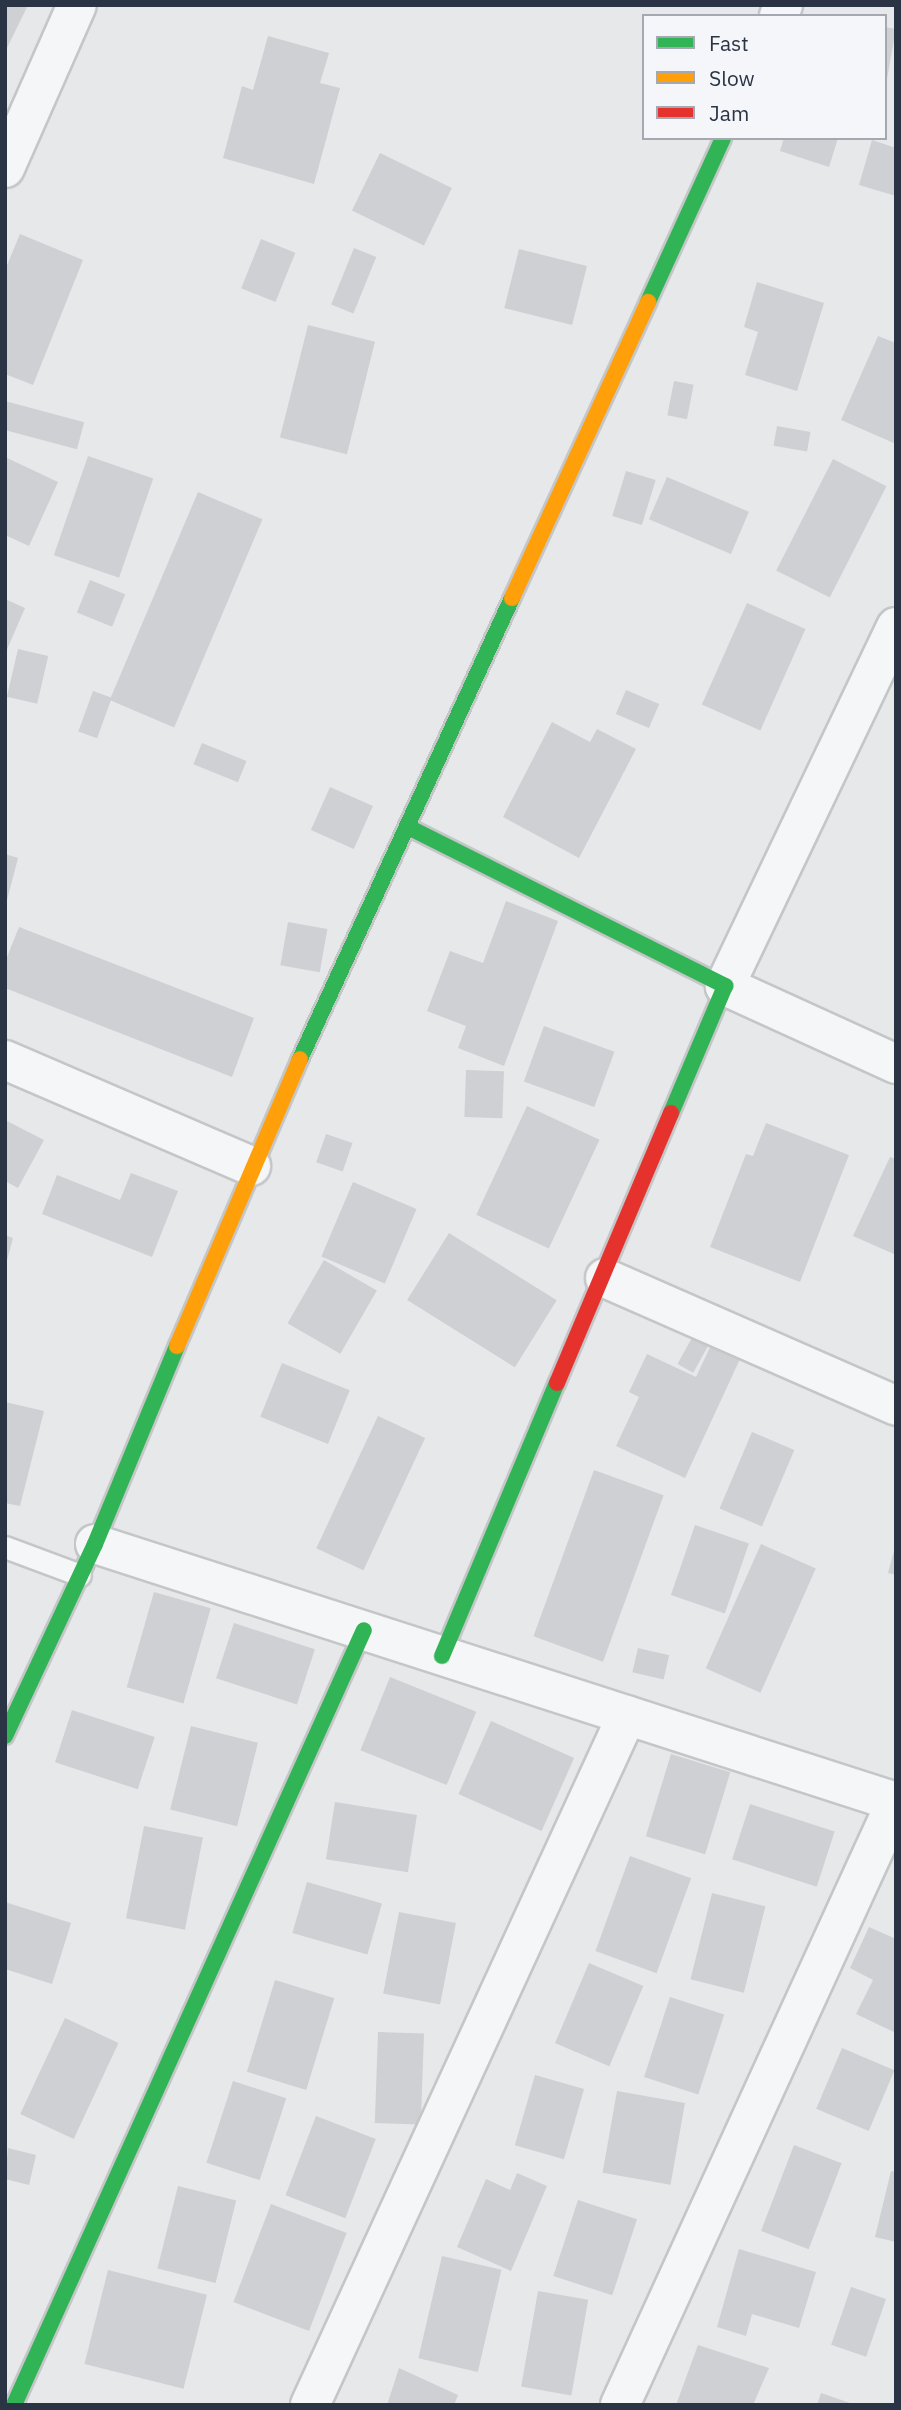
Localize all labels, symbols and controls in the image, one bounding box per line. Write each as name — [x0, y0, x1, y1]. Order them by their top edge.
legend — [642, 14, 887, 140]
text: Fast — [709, 29, 749, 57]
text: Slow — [709, 64, 755, 92]
text: Jam — [709, 99, 749, 127]

